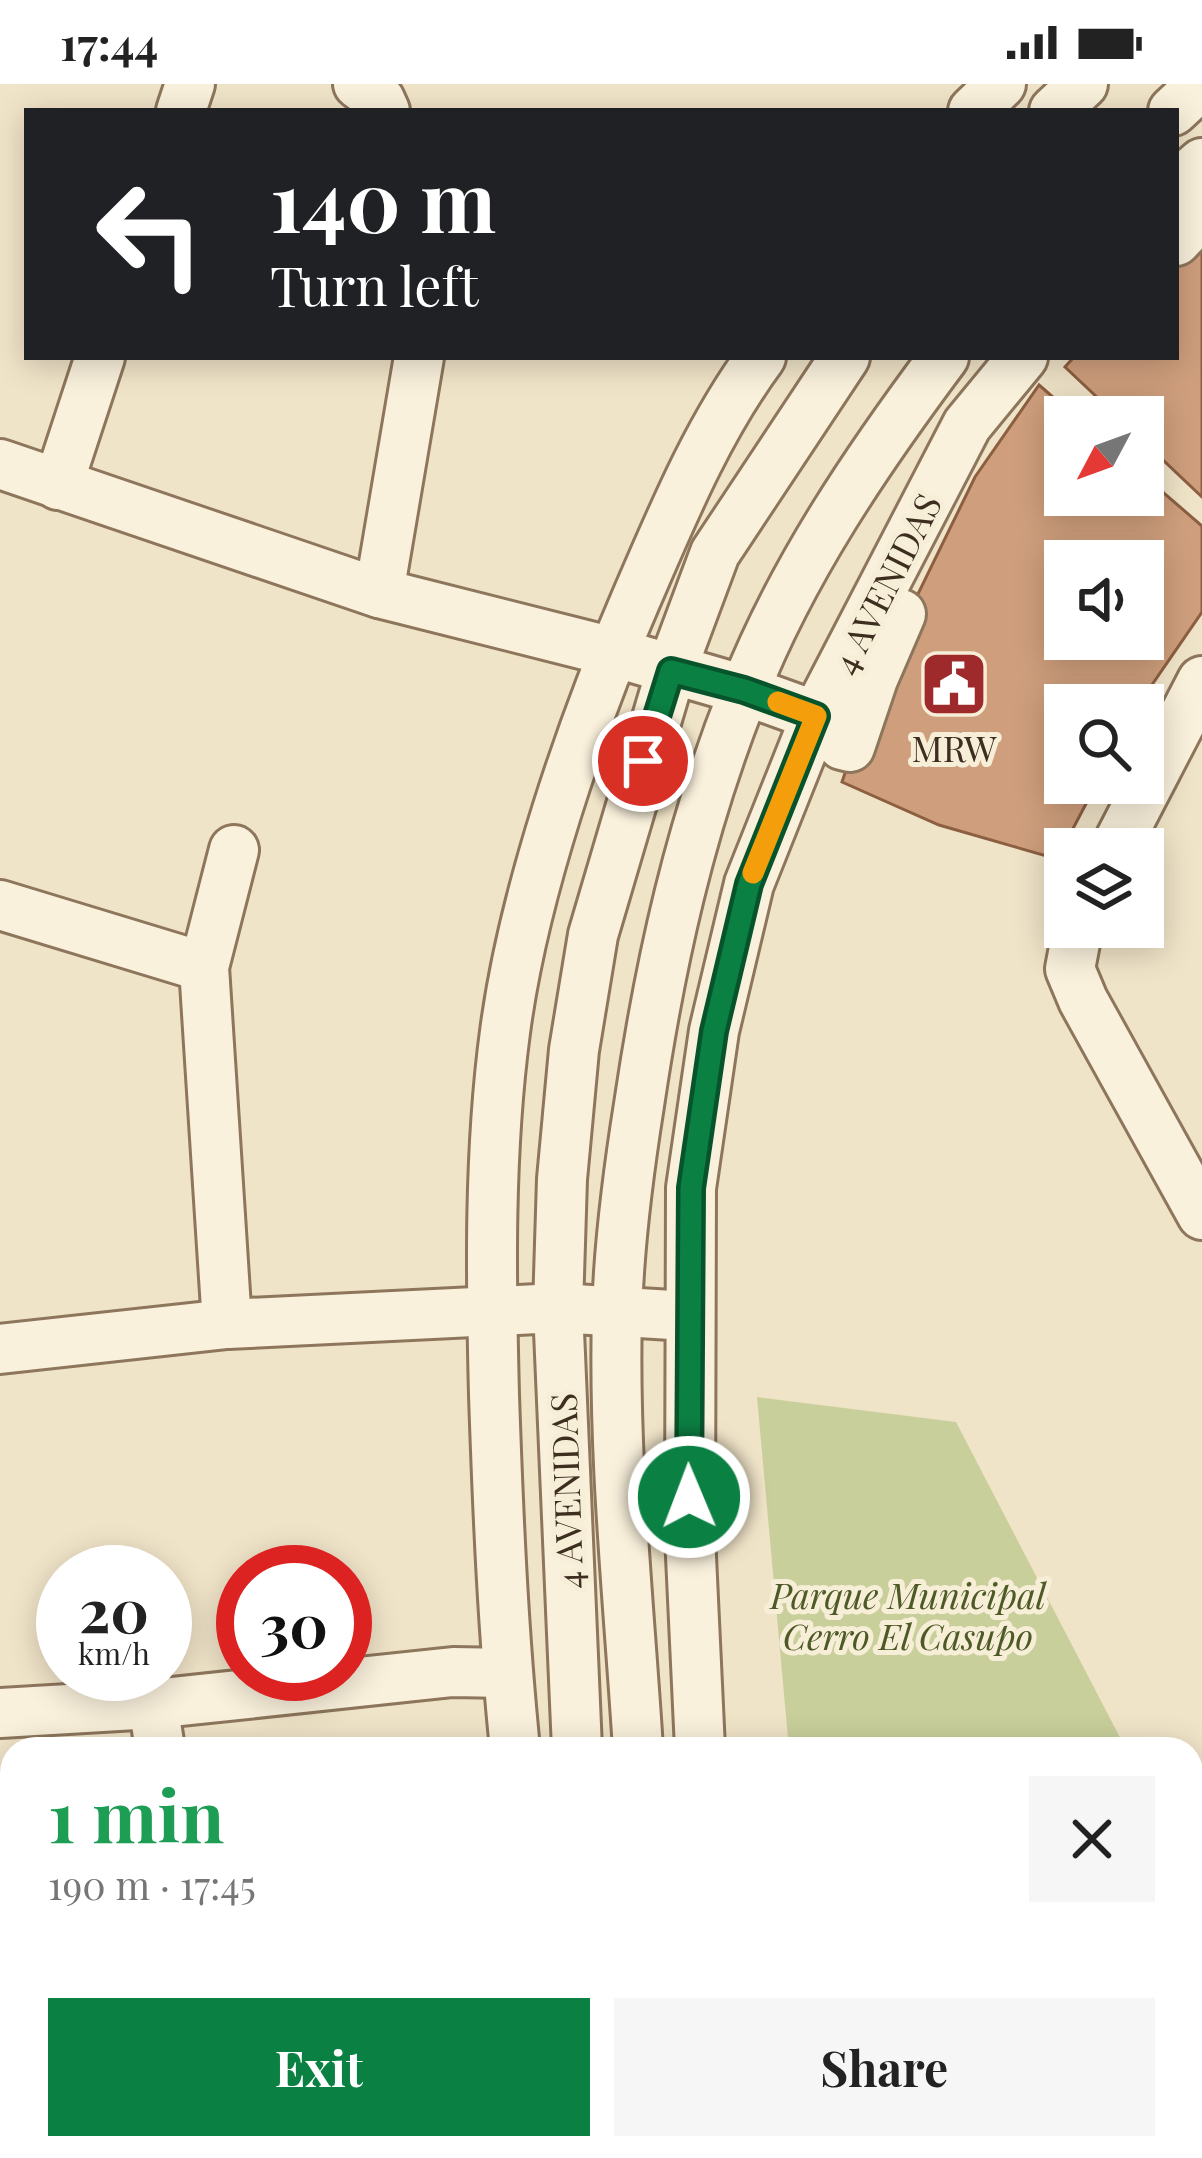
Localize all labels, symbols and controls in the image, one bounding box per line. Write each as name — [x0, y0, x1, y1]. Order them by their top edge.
text: 17:44 — [60, 12, 158, 72]
text: 140 m — [270, 142, 496, 254]
icon: left — [72, 156, 228, 312]
text: Turn left — [270, 249, 479, 321]
north arrow — [1044, 396, 1164, 516]
map controls — [1044, 396, 1164, 948]
street label: 4 AVENIDAS — [819, 485, 951, 681]
button: sound — [1044, 540, 1164, 660]
public building icon: MRW — [919, 649, 989, 719]
button: search — [1044, 684, 1164, 804]
pin — [592, 710, 694, 812]
place label: MRW — [911, 723, 997, 771]
icon: arrive — [610, 728, 676, 794]
button: layers — [1044, 828, 1164, 948]
street label: 4 AVENIDAS — [538, 1392, 592, 1590]
position arrow — [626, 1434, 752, 1560]
speed limit sign: 30 — [216, 1545, 372, 1701]
text: 20 — [79, 1568, 149, 1648]
park label: Parque Municipal Cerro El Casupo — [768, 1570, 1048, 1659]
text: km/h — [78, 1633, 150, 1673]
text: 1 min — [48, 1765, 224, 1861]
button: close — [1029, 1776, 1155, 1902]
text: 190 m · 17:45 — [48, 1858, 256, 1910]
button: Exit — [48, 1998, 590, 2136]
button: Share — [614, 1998, 1155, 2136]

